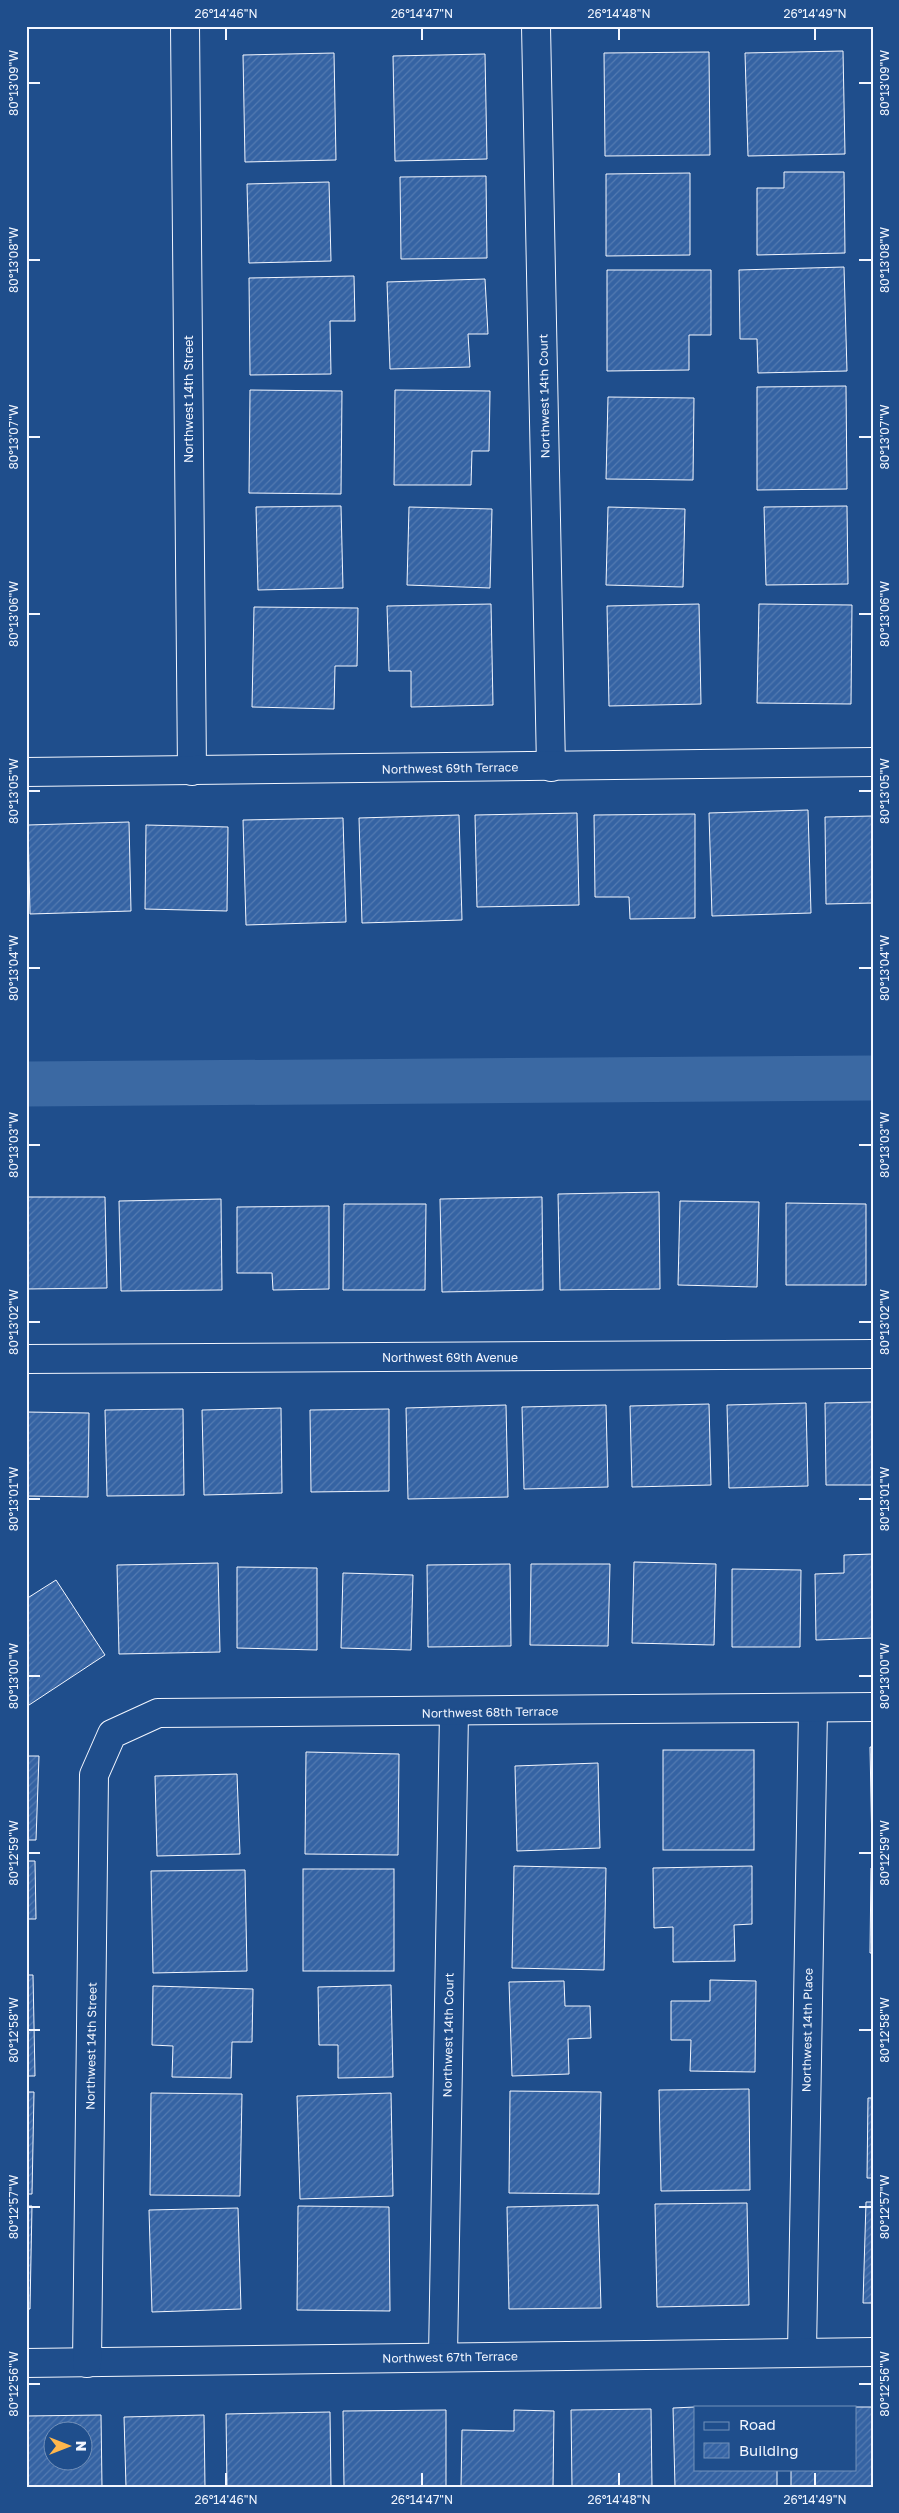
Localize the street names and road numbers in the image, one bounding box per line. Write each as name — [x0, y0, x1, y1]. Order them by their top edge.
street label: Northwest 14th Court — [535, 333, 553, 458]
street label: Northwest 14th Street — [181, 335, 196, 463]
street label: Northwest 69th Terrace — [382, 759, 518, 777]
street label: Northwest 69th Avenue — [382, 1350, 518, 1365]
street label: Northwest 68th Terrace — [422, 1703, 558, 1721]
street label: Northwest 14th Place — [798, 1968, 816, 2092]
street label: Northwest 14th Court — [439, 1972, 457, 2097]
street label: Northwest 14th Street — [82, 1982, 100, 2110]
street label: Northwest 67th Terrace — [382, 2348, 518, 2366]

